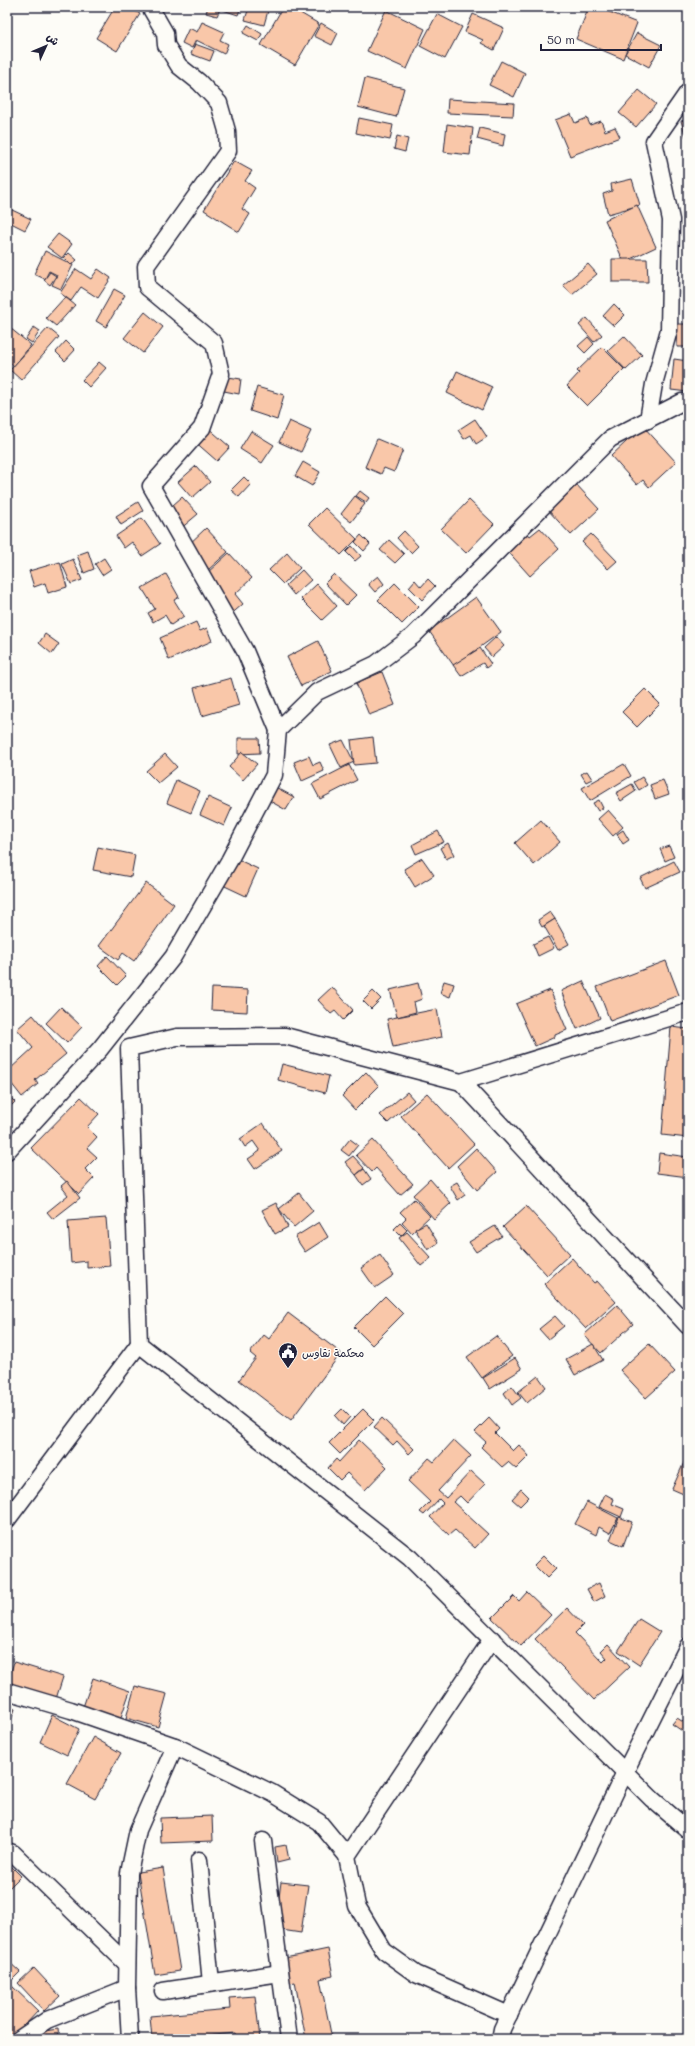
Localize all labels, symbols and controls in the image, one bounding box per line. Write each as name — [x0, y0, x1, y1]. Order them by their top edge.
north arrow — [26, 26, 66, 66]
scale bar — [541, 26, 661, 52]
text: ش — [44, 29, 63, 48]
text: 50 m — [547, 31, 575, 47]
public building icon: محكمة نقاوس — [277, 1341, 299, 1369]
place label: محكمة نقاوس — [302, 1345, 364, 1360]

